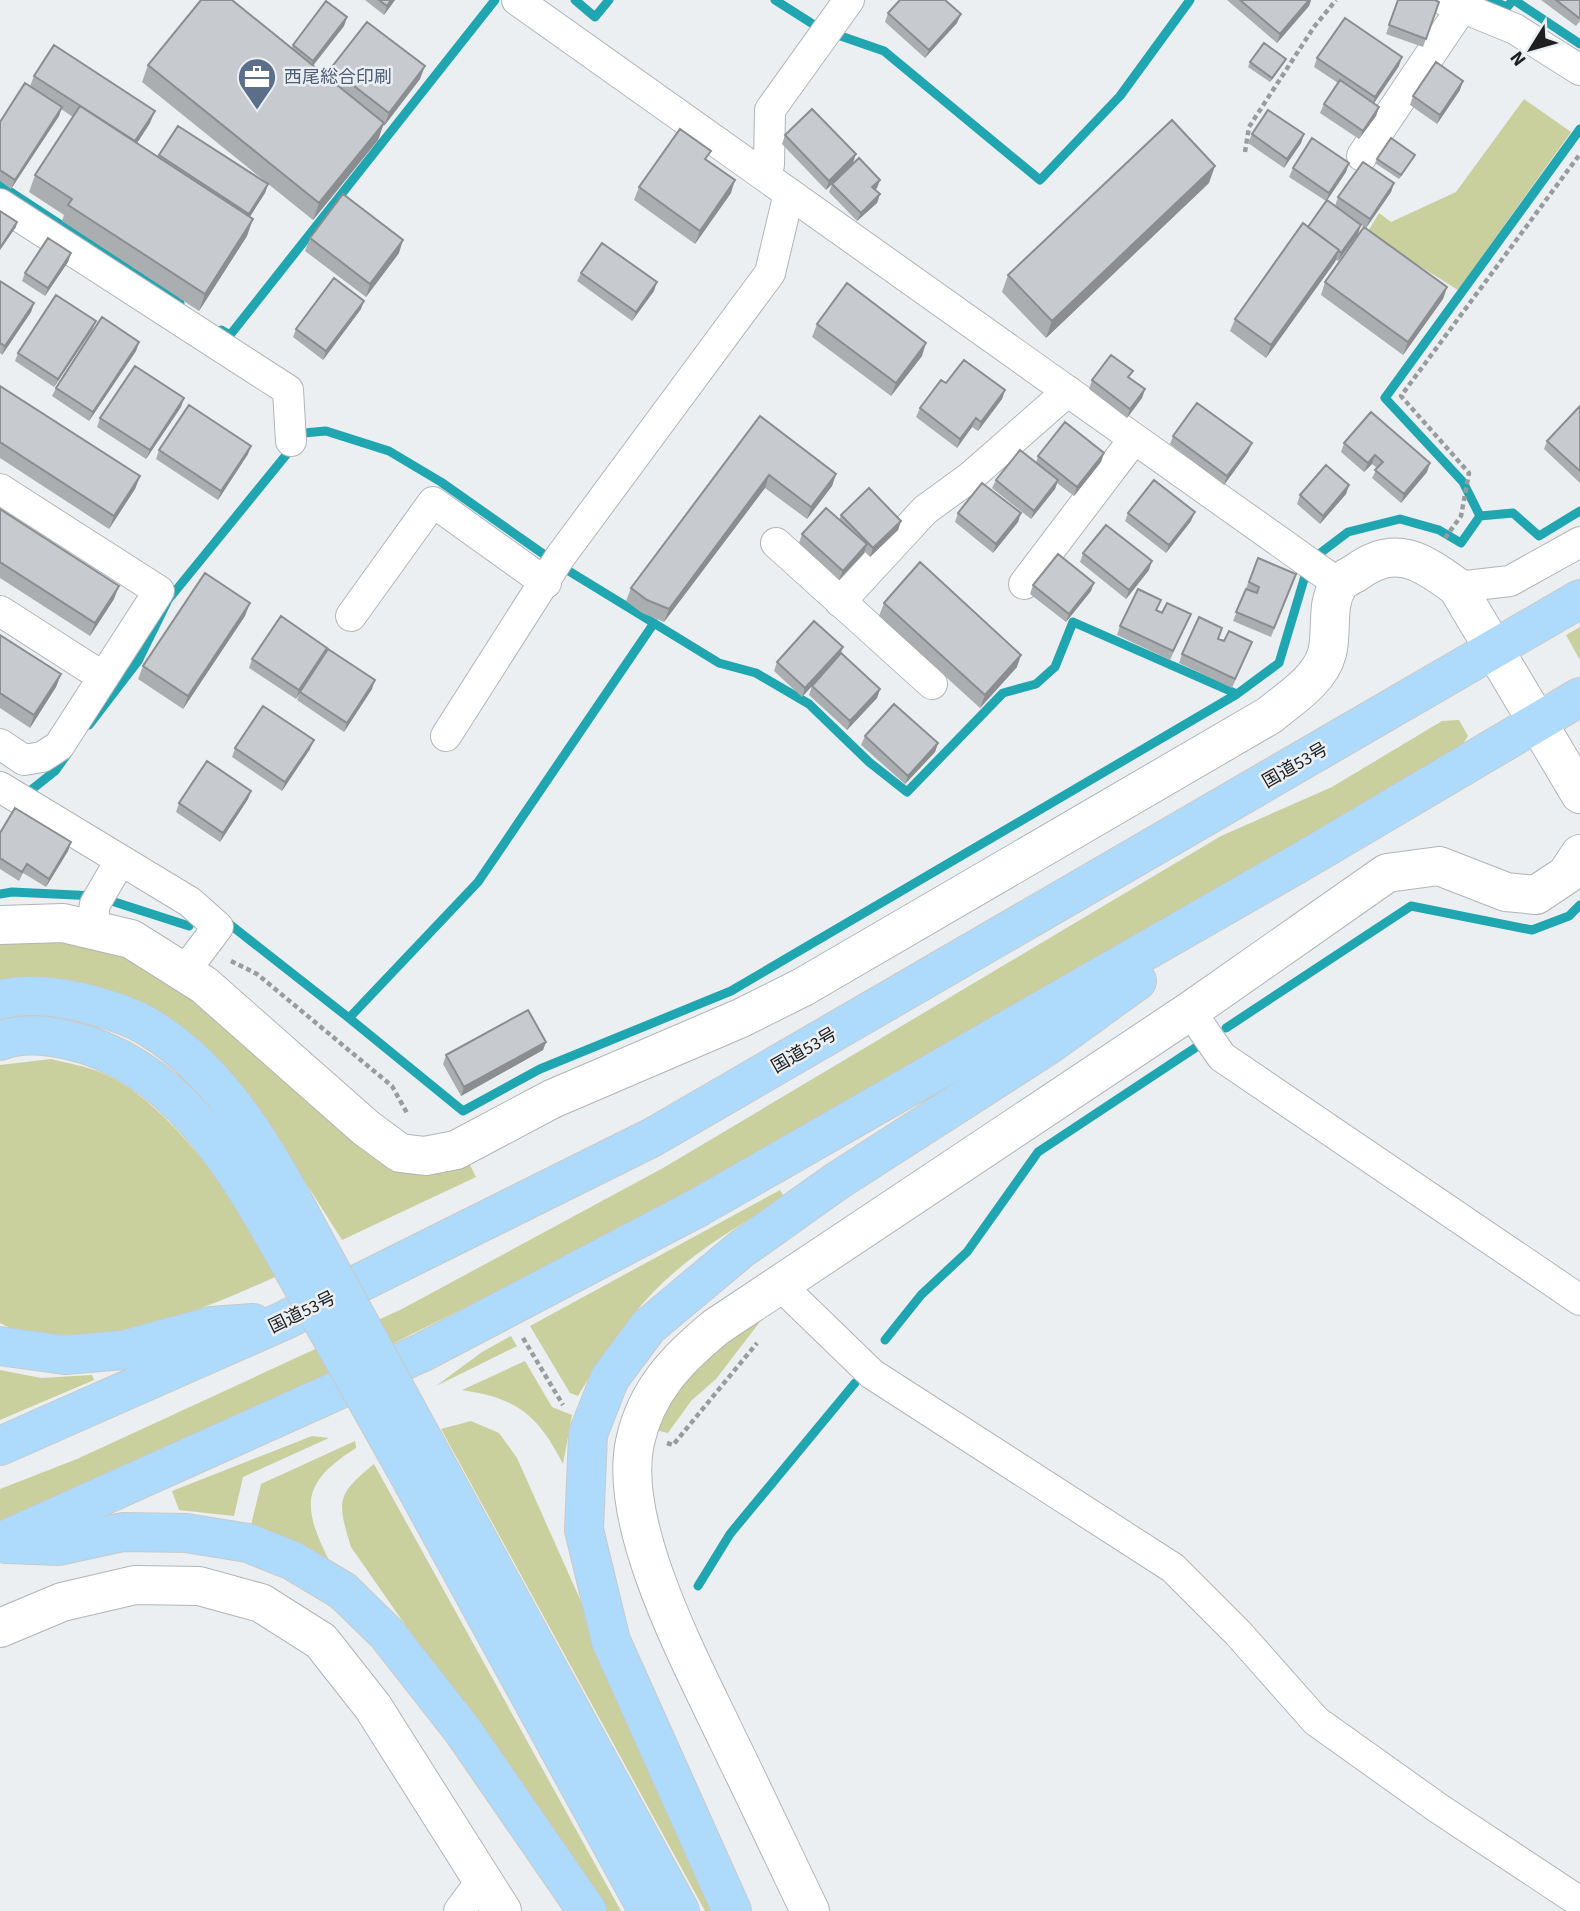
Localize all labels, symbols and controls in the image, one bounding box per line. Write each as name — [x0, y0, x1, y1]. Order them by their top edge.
north arrow — [1496, 14, 1566, 84]
text: N — [1504, 45, 1533, 72]
office icon: 西尾総合印刷 — [236, 56, 278, 111]
place label: 西尾総合印刷 — [284, 65, 392, 90]
street label: 国道53号 — [1258, 737, 1333, 794]
street label: 国道53号 — [767, 1022, 842, 1079]
street label: 国道53号 — [264, 1285, 340, 1339]

